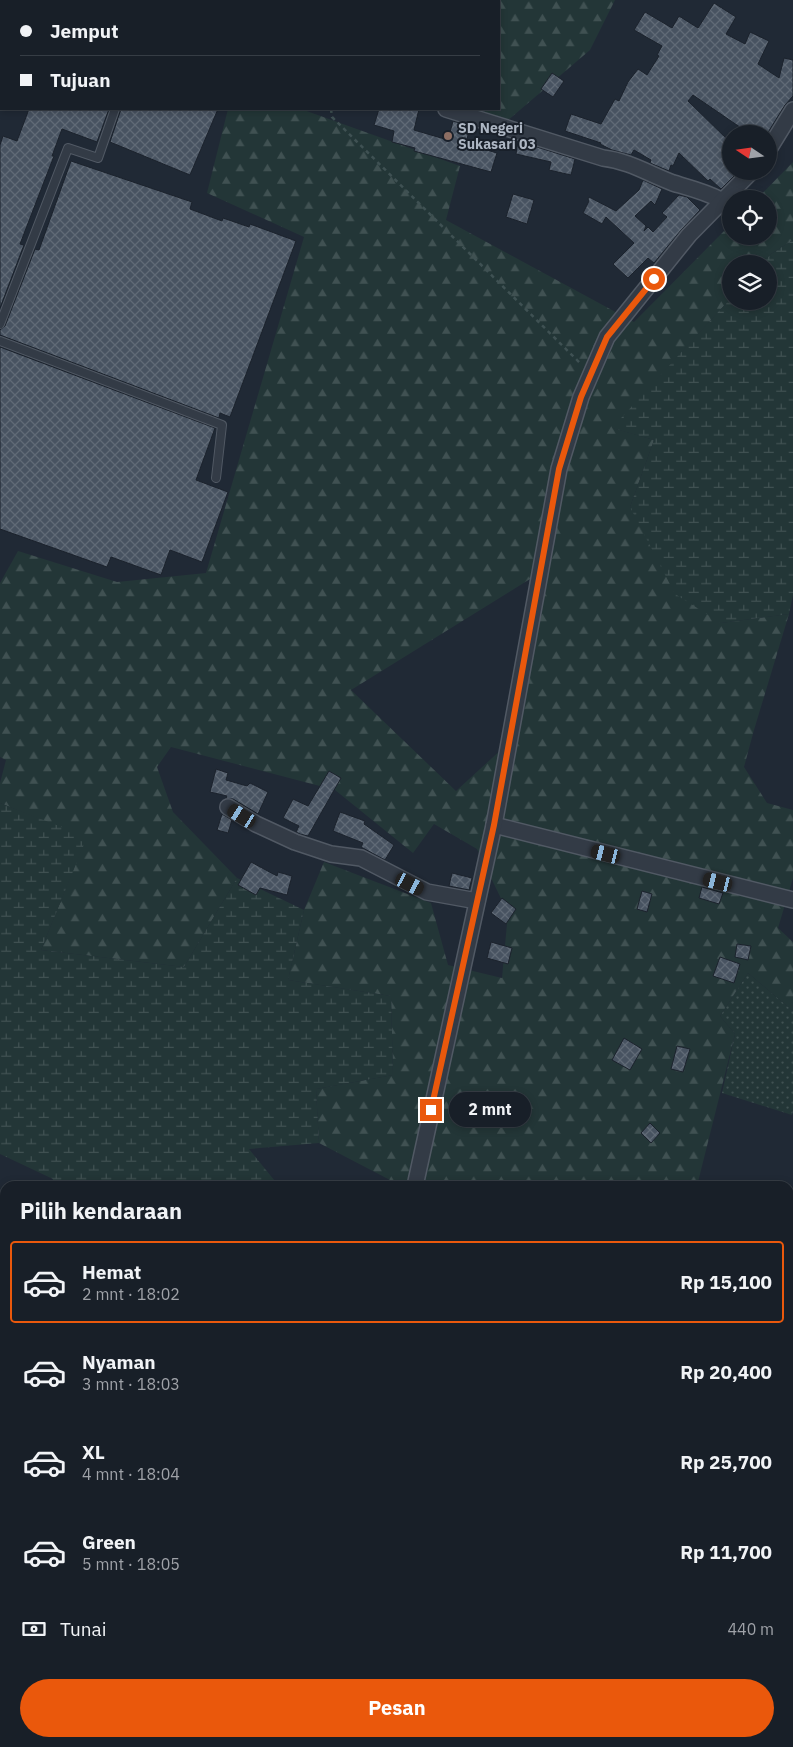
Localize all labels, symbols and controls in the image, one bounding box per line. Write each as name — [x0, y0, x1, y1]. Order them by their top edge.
text: Jemput — [50, 19, 118, 43]
text: Tujuan — [50, 68, 110, 92]
place label: SD Negeri Sukasari 03 — [458, 119, 536, 153]
north arrow — [722, 125, 778, 180]
map controls — [722, 125, 777, 310]
marker: SD Negeri Sukasari 03 — [442, 130, 454, 142]
button: locate — [722, 190, 777, 245]
button: layers — [722, 255, 777, 310]
route start — [643, 268, 665, 290]
car — [225, 802, 258, 830]
car — [589, 843, 622, 865]
car — [393, 871, 426, 897]
car — [701, 871, 734, 893]
callout: 2 mnt — [448, 1092, 531, 1128]
route end — [420, 1099, 442, 1121]
text: 2 mnt — [468, 1099, 512, 1119]
text: Pilih kendaraan — [20, 1196, 182, 1225]
icon: car — [22, 1260, 67, 1305]
text: Hemat — [82, 1260, 141, 1284]
text: Rp 15,100 — [680, 1270, 772, 1294]
text: 2 mnt · 18:02 — [82, 1284, 180, 1304]
icon: car — [22, 1350, 67, 1395]
text: Nyaman — [82, 1350, 156, 1374]
text: Rp 20,400 — [680, 1360, 772, 1384]
text: 3 mnt · 18:03 — [82, 1374, 180, 1394]
icon: car — [22, 1440, 67, 1485]
text: XL — [82, 1440, 105, 1464]
text: Rp 25,700 — [680, 1450, 772, 1474]
text: 4 mnt · 18:04 — [82, 1464, 180, 1484]
icon: car — [22, 1530, 67, 1575]
text: Green — [82, 1530, 136, 1554]
text: Rp 11,700 — [680, 1540, 772, 1564]
text: 5 mnt · 18:05 — [82, 1554, 180, 1574]
icon: cash — [20, 1615, 48, 1643]
text: Tunai — [60, 1617, 106, 1641]
text: 440 m — [727, 1619, 774, 1639]
button: Pesan — [20, 1679, 774, 1737]

